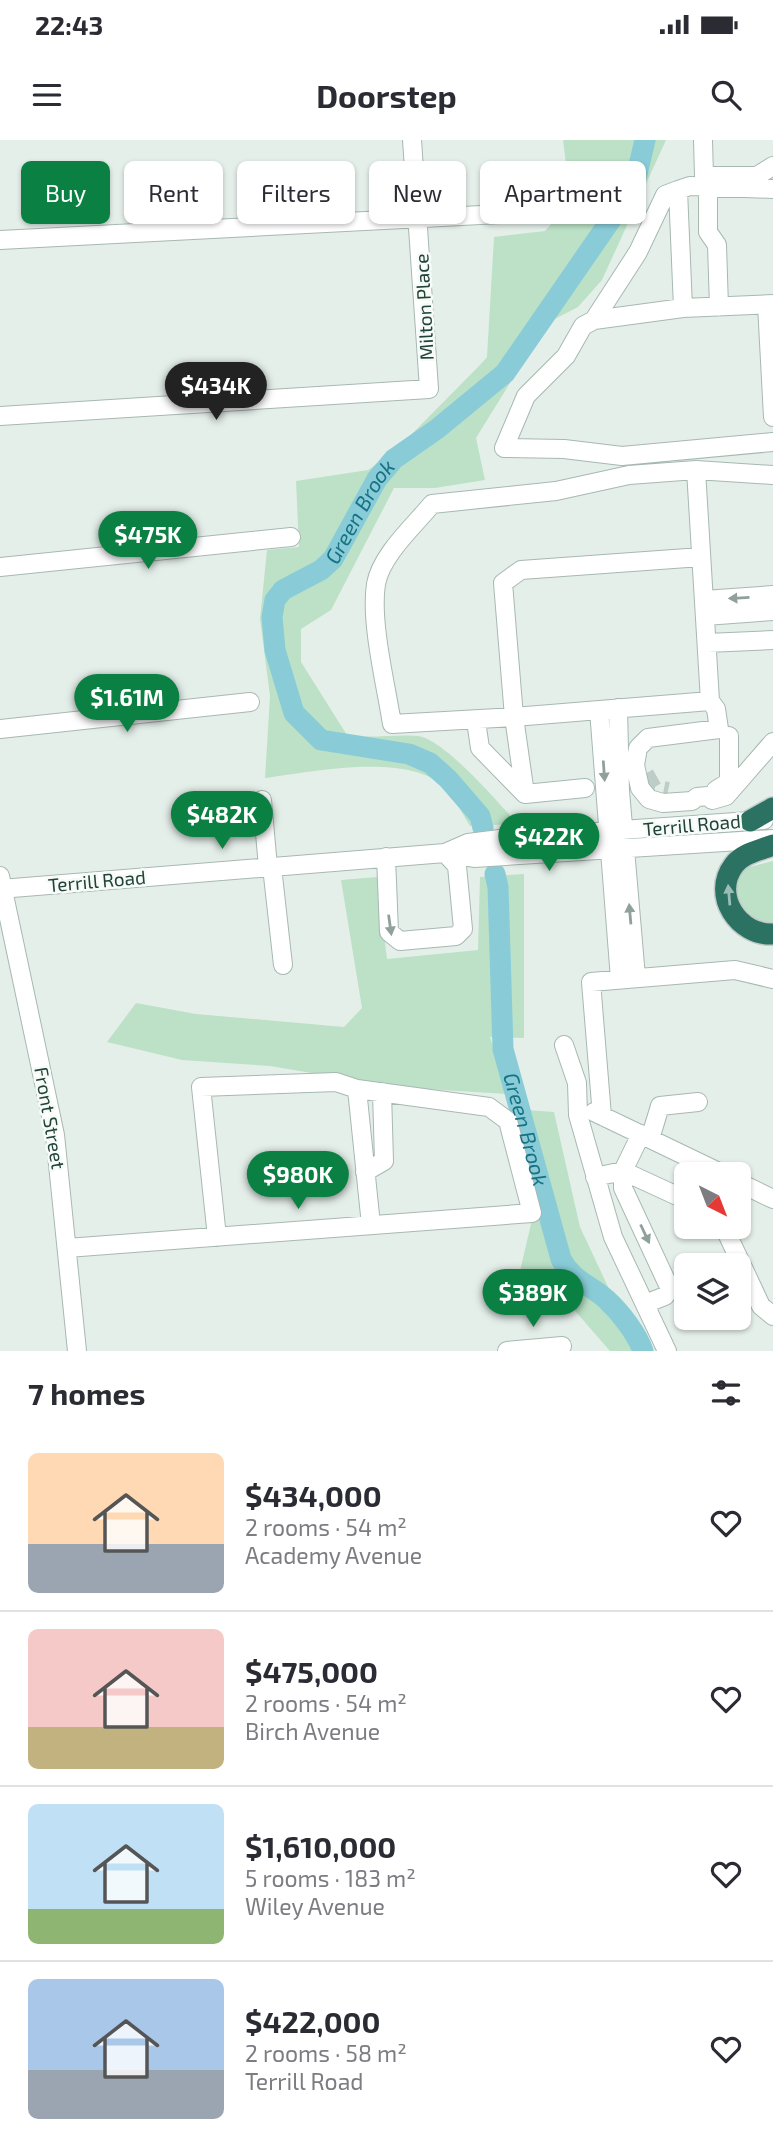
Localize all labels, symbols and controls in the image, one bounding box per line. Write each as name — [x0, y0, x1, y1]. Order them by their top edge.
text: 22:43 — [35, 9, 103, 40]
icon: menu — [28, 76, 66, 114]
text: Doorstep — [316, 76, 457, 114]
icon: search — [707, 76, 745, 114]
chip: Buy — [21, 161, 110, 224]
chip: Rent — [124, 161, 223, 224]
chip: Filters — [237, 161, 355, 224]
chip: New — [369, 161, 466, 224]
chip: Apartment — [480, 161, 646, 224]
street label: Milton Place — [409, 253, 438, 361]
pin: $434K — [167, 362, 265, 422]
text: $434K — [181, 371, 251, 399]
water label: Green Brook — [319, 454, 399, 568]
pin: $475K — [99, 512, 197, 571]
text: $475K — [114, 520, 182, 548]
one-way arrow — [727, 592, 749, 603]
pin: $1.61M — [70, 674, 184, 734]
text: $1.61M — [90, 683, 164, 711]
one-way arrow — [599, 760, 610, 782]
pin: $482K — [173, 792, 271, 851]
text: $482K — [187, 800, 257, 828]
street label: Terrill Road — [642, 809, 742, 840]
pin: $422K — [500, 814, 598, 873]
text: $422K — [514, 822, 584, 850]
street label: Terrill Road — [47, 865, 147, 896]
one-way arrow — [723, 884, 734, 906]
one-way arrow — [624, 903, 635, 925]
one-way arrow — [385, 914, 396, 936]
street label: Front Street — [30, 1065, 71, 1171]
water label: Green Brook — [499, 1070, 554, 1189]
pin: $980K — [249, 1152, 347, 1211]
text: $980K — [263, 1160, 333, 1188]
north arrow — [674, 1162, 751, 1239]
map controls — [674, 1162, 751, 1330]
one-way arrow — [639, 1224, 650, 1244]
button: layers — [674, 1253, 751, 1330]
pin: $389K — [484, 1270, 582, 1329]
text: $389K — [499, 1278, 567, 1306]
icon: filters — [707, 1374, 745, 1412]
text: 7 homes — [28, 1375, 145, 1411]
text: $434,000 — [245, 1477, 382, 1513]
icon: home — [84, 1481, 168, 1565]
icon: heart — [707, 1504, 745, 1542]
text: 2 rooms · 54 m² — [245, 1513, 407, 1541]
text: Academy Avenue — [245, 1541, 422, 1569]
text: $475,000 — [245, 1653, 378, 1689]
icon: home — [84, 1657, 168, 1741]
icon: heart — [707, 1680, 745, 1718]
text: 2 rooms · 54 m² — [245, 1689, 407, 1717]
text: Birch Avenue — [245, 1717, 380, 1745]
text: $1,610,000 — [245, 1828, 396, 1864]
icon: home — [84, 1832, 168, 1916]
icon: heart — [707, 1855, 745, 1893]
text: 5 rooms · 183 m² — [245, 1864, 416, 1892]
text: Wiley Avenue — [245, 1892, 385, 1920]
text: $422,000 — [245, 2003, 380, 2039]
icon: home — [84, 2007, 168, 2091]
icon: heart — [707, 2030, 745, 2068]
text: 2 rooms · 58 m² — [245, 2039, 407, 2067]
text: Terrill Road — [245, 2067, 363, 2095]

